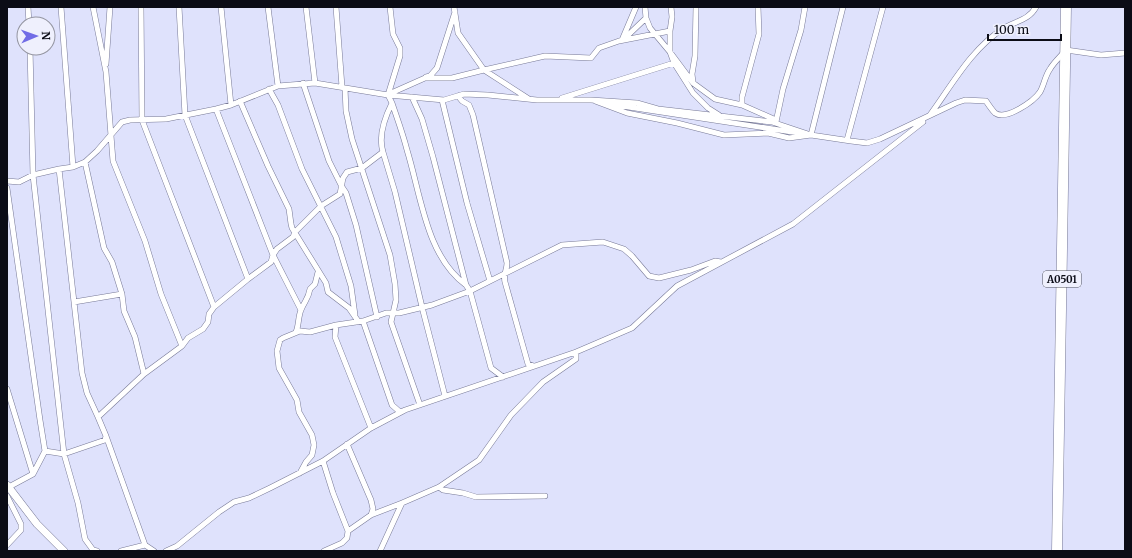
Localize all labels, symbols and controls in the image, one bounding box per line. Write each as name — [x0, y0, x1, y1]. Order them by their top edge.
north arrow — [16, 16, 56, 56]
scale bar — [988, 16, 1061, 42]
text: 100 m — [994, 22, 1029, 37]
text: N — [39, 31, 53, 41]
road number: A0501 — [1043, 271, 1081, 287]

